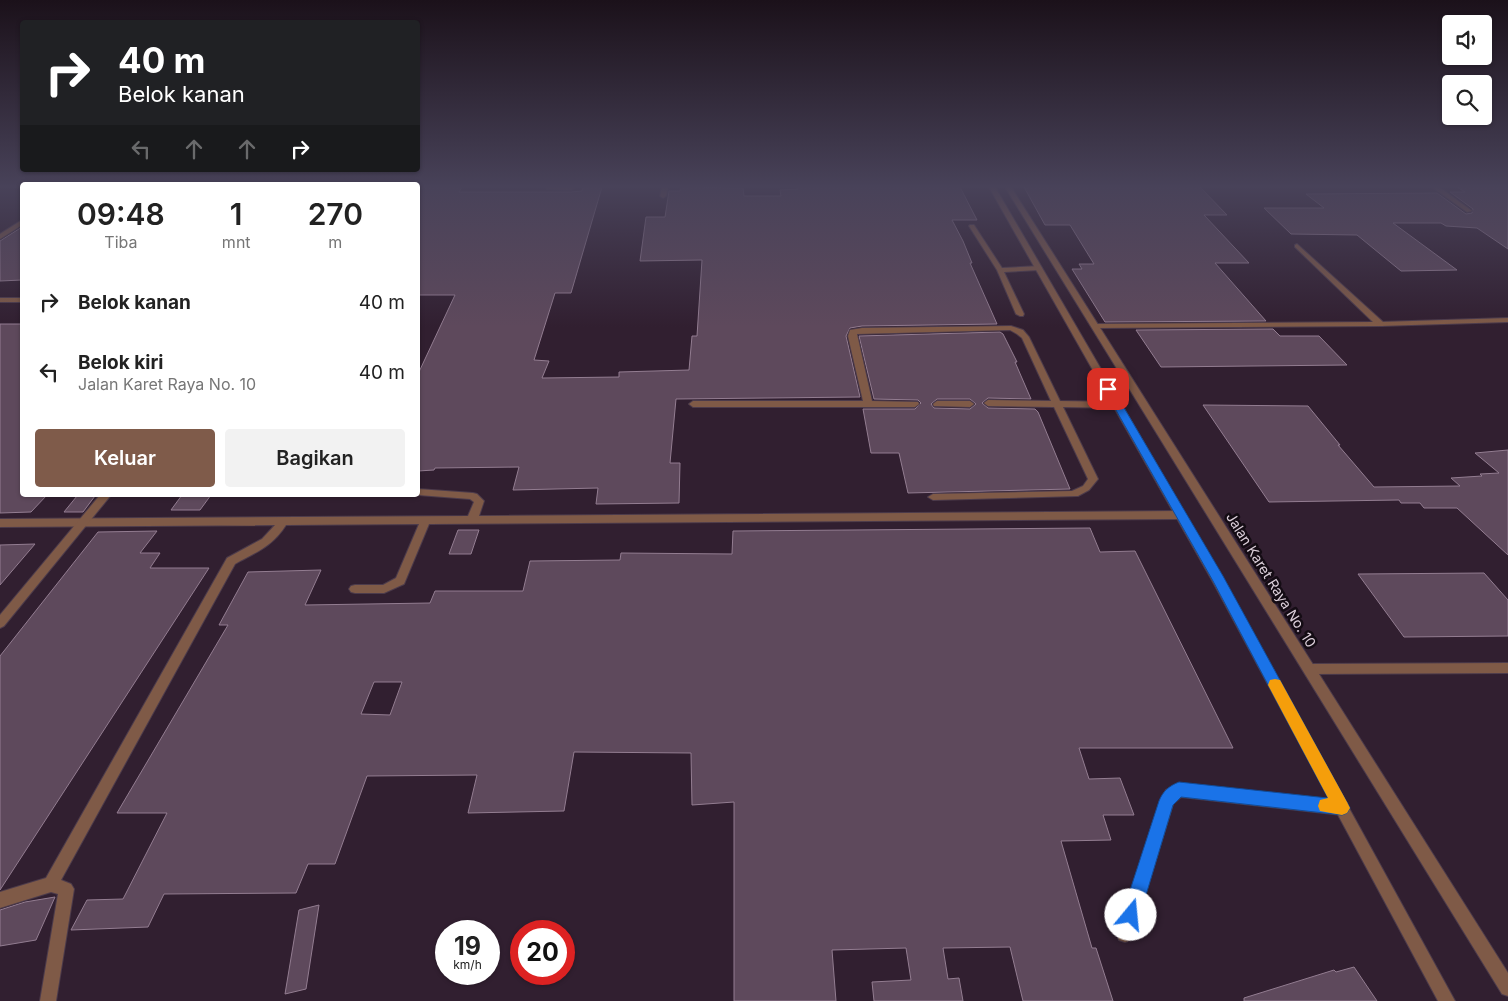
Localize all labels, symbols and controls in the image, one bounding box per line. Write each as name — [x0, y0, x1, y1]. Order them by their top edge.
map controls — [1442, 15, 1492, 125]
button: sound — [1442, 15, 1492, 65]
text: 40 m — [118, 39, 206, 81]
icon: right — [35, 40, 100, 105]
button: search — [1442, 75, 1492, 125]
text: Belok kanan — [118, 81, 245, 107]
icon: left — [127, 135, 155, 163]
icon: ahead — [180, 135, 208, 163]
icon: ahead — [233, 135, 261, 163]
icon: right — [286, 135, 314, 163]
text: 09:48 — [77, 196, 165, 232]
text: 1 — [230, 196, 243, 232]
text: 270 — [308, 196, 363, 232]
text: Tiba — [104, 232, 138, 252]
text: mnt — [222, 232, 251, 252]
text: m — [328, 232, 342, 252]
icon: right — [35, 288, 63, 316]
text: Belok kanan — [78, 291, 191, 314]
text: 40 m — [359, 291, 405, 314]
text: Belok kiri — [78, 351, 163, 374]
icon: left — [35, 358, 63, 386]
text: 40 m — [359, 361, 405, 384]
pin — [1087, 368, 1129, 410]
text: Jalan Karet Raya No. 10 — [78, 374, 256, 394]
icon: arrive — [1094, 375, 1122, 403]
button: Keluar — [35, 429, 215, 487]
button: Bagikan — [225, 429, 405, 487]
street label: Jalan Karet Raya No. 10 — [1223, 509, 1320, 650]
position arrow — [1104, 888, 1156, 940]
speed limit sign: 20 — [510, 920, 575, 985]
text: 19 — [454, 931, 481, 961]
text: km/h — [453, 957, 482, 972]

